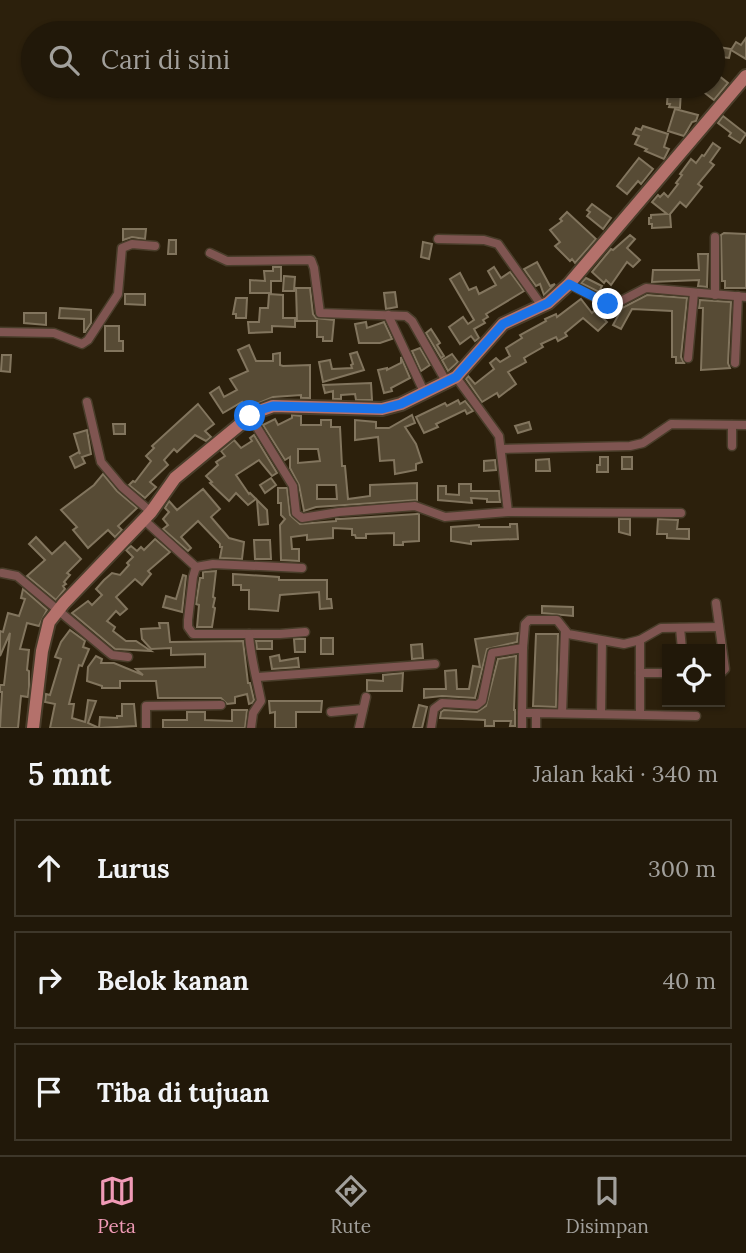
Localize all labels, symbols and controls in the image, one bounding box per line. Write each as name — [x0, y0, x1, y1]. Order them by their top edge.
search box — [21, 21, 725, 98]
icon: search — [45, 41, 83, 79]
text: Cari di sini — [101, 43, 230, 76]
route end — [592, 288, 623, 319]
route start — [234, 400, 265, 431]
map controls — [662, 644, 725, 707]
button: locate — [662, 644, 725, 707]
text: 5 mnt — [28, 755, 111, 793]
text: Jalan kaki · 340 m — [533, 759, 718, 788]
icon: ahead — [30, 849, 68, 887]
text: Lurus — [97, 852, 170, 885]
text: 300 m — [648, 854, 716, 883]
icon: right — [30, 961, 68, 999]
text: Belok kanan — [97, 964, 249, 997]
text: 40 m — [663, 966, 716, 995]
icon: arrive — [30, 1073, 68, 1111]
text: Tiba di tujuan — [97, 1076, 269, 1109]
tab: Peta — [97, 1172, 136, 1238]
tab: Rute — [330, 1172, 371, 1238]
tab: Disimpan — [565, 1172, 649, 1238]

